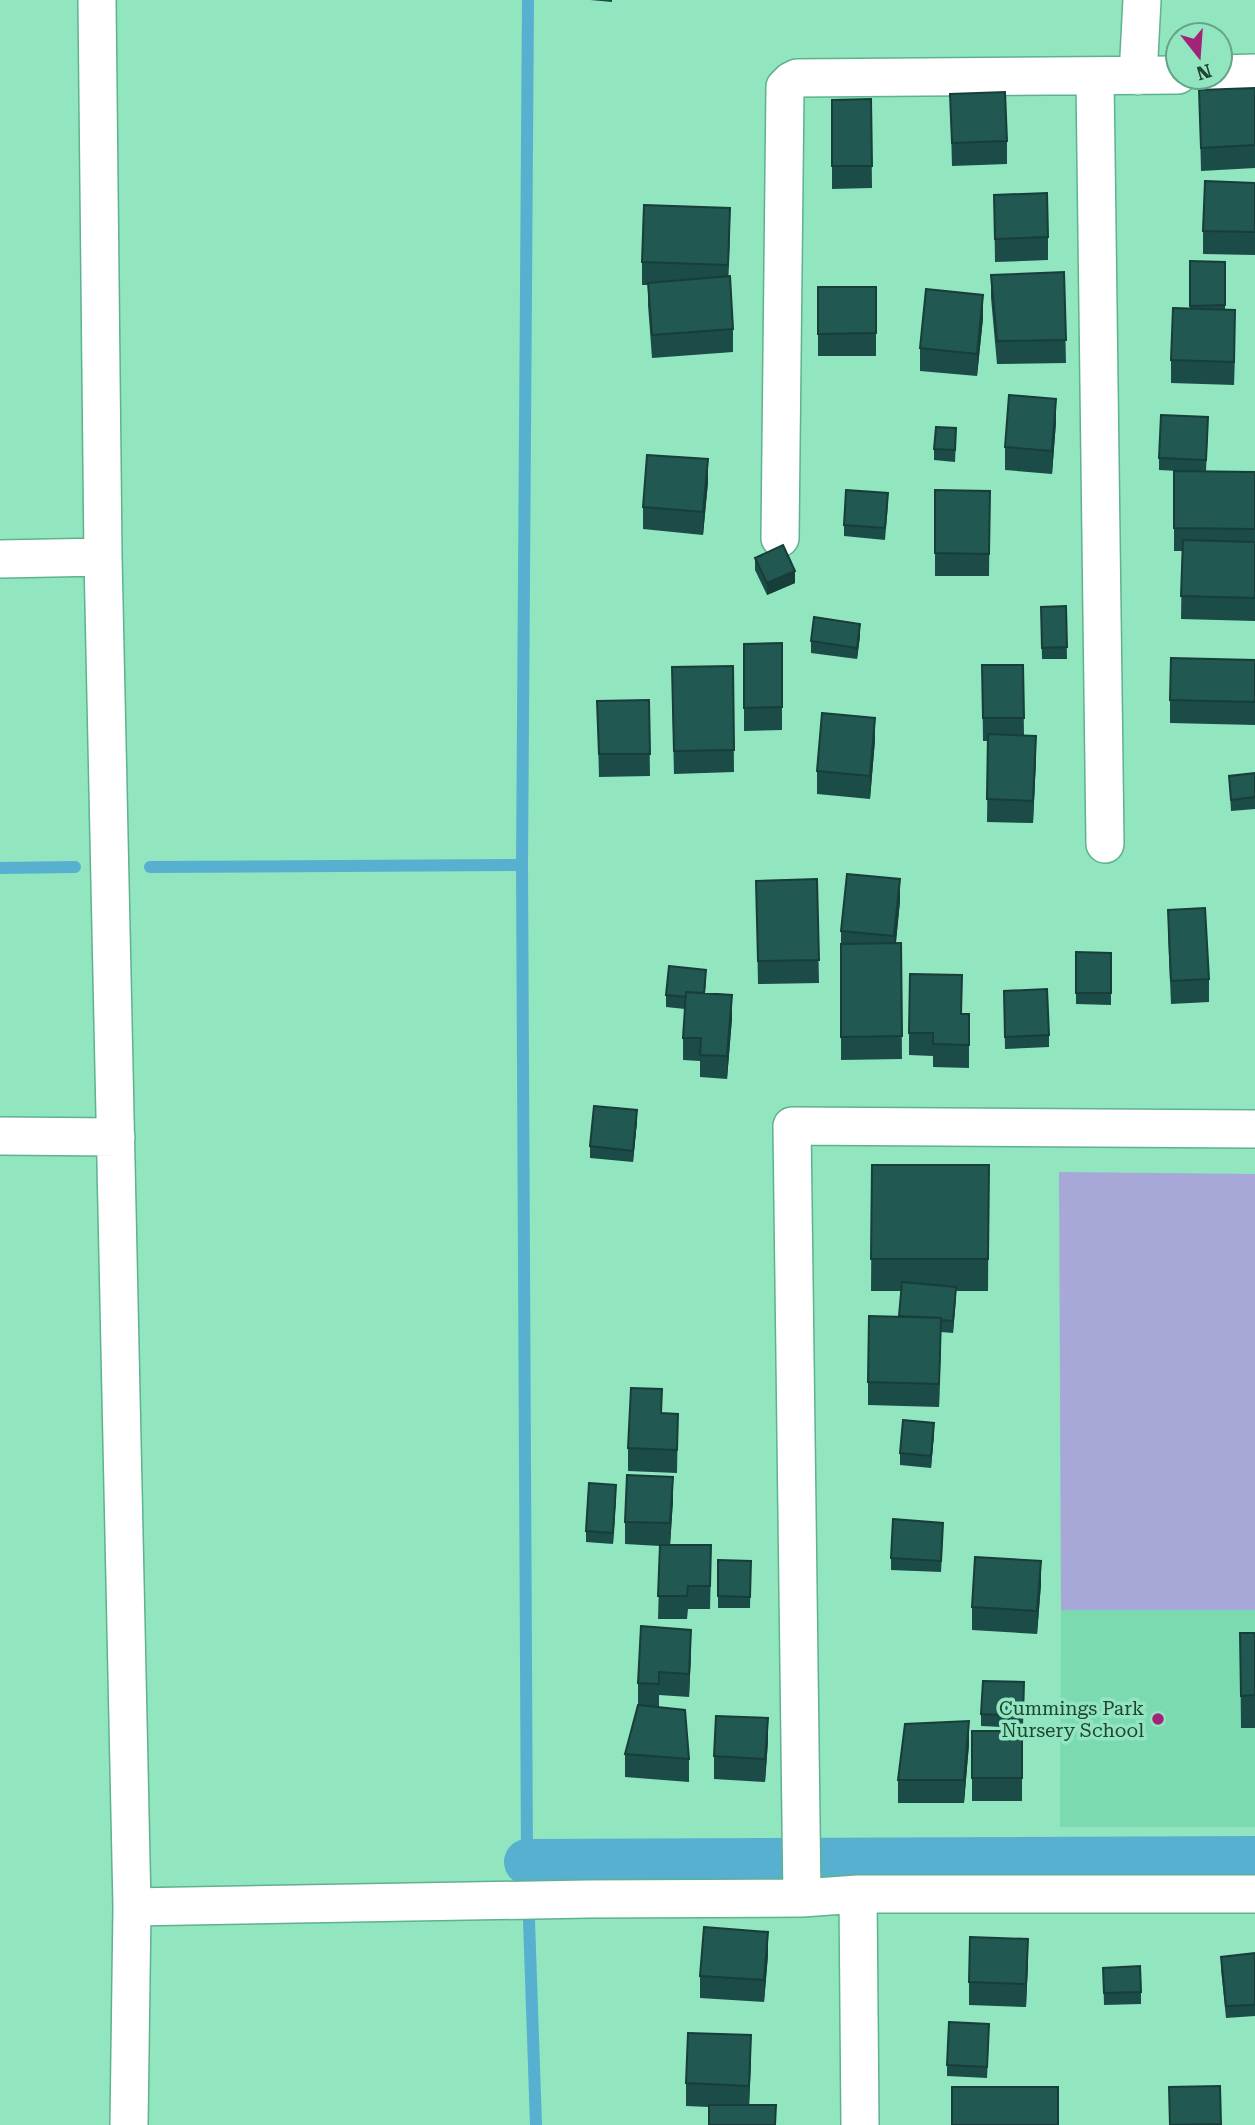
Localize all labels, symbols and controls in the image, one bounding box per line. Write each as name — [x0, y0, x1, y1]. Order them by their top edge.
north arrow — [1164, 21, 1234, 91]
text: N — [1193, 59, 1214, 85]
place label: Cummings Park Nursery School — [999, 1697, 1144, 1742]
marker: Cummings Park Nursery School — [1150, 1711, 1166, 1727]

